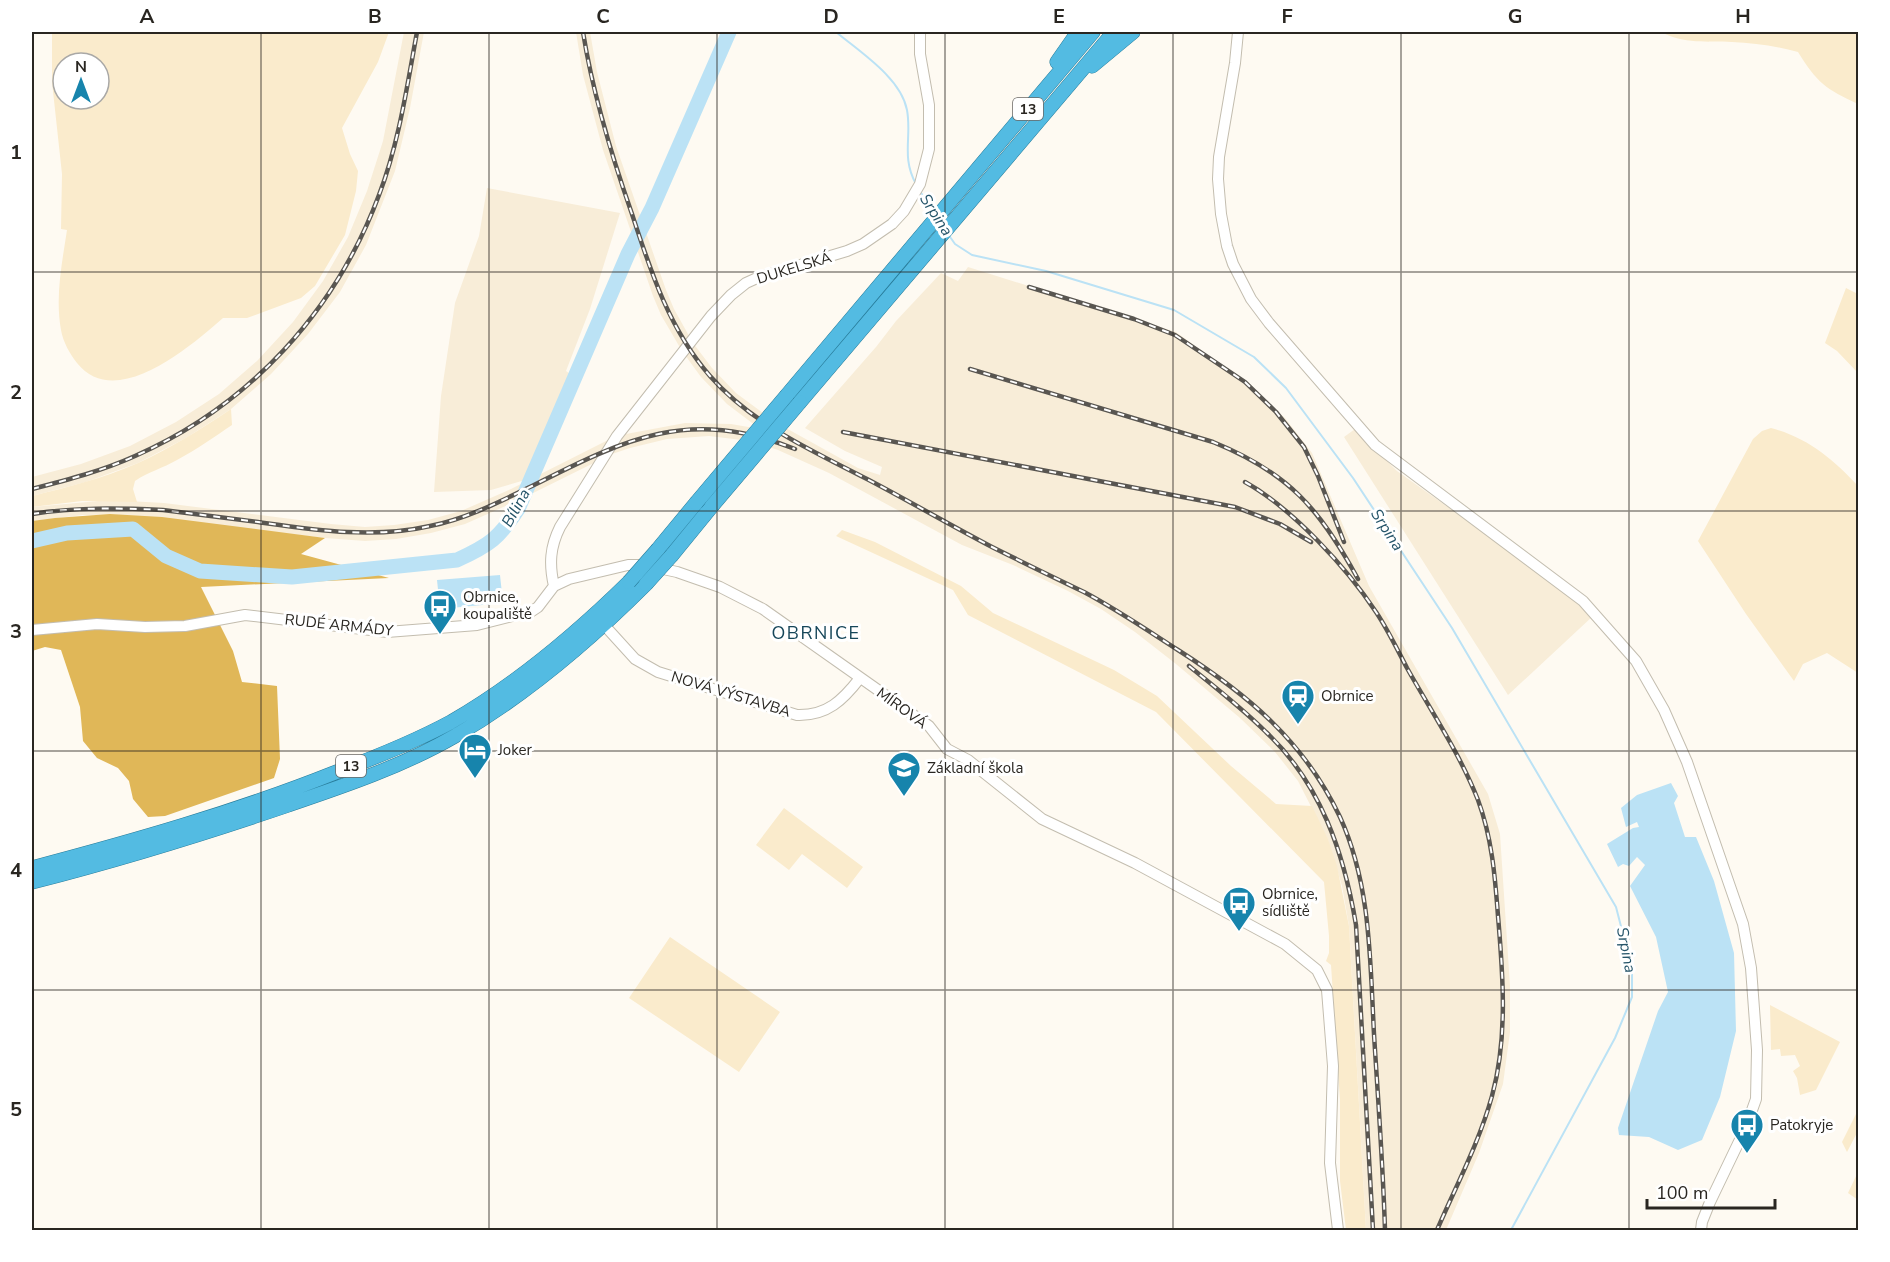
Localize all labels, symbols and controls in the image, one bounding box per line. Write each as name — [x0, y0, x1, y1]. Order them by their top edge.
text: A — [140, 3, 155, 30]
text: B — [368, 3, 382, 30]
text: C — [596, 3, 610, 30]
text: D — [823, 3, 839, 30]
text: E — [1053, 3, 1065, 30]
text: F — [1281, 3, 1293, 30]
text: G — [1508, 3, 1522, 30]
text: H — [1735, 3, 1751, 30]
north arrow — [51, 51, 111, 111]
text: N — [75, 56, 87, 78]
road number: 13 — [1013, 98, 1043, 120]
text: 1 — [10, 139, 22, 166]
water label: Srpina — [914, 190, 958, 240]
street label: DUKELSKÁ — [754, 247, 834, 289]
text: 2 — [10, 379, 22, 406]
water label: Bílina — [496, 485, 536, 531]
water label: Srpina — [1365, 505, 1409, 555]
place label: Obrnice, koupaliště — [463, 587, 532, 624]
bus stop icon: Obrnice, koupaliště — [422, 588, 458, 635]
street label: RUDÉ ARMÁDY — [284, 609, 395, 641]
text: 3 — [10, 618, 22, 645]
district label: OBRNICE — [771, 621, 861, 645]
street label: NOVÁ VÝSTAVBA — [669, 666, 793, 722]
station icon: Obrnice — [1280, 678, 1316, 725]
street label: MÍROVÁ — [873, 683, 932, 733]
place label: Obrnice — [1321, 686, 1373, 706]
hotel icon: Joker — [457, 732, 493, 779]
place label: Joker — [497, 740, 532, 760]
school or university icon: Základní škola — [886, 750, 922, 797]
road number: 13 — [336, 755, 366, 777]
place label: Základní škola — [927, 758, 1023, 778]
text: 4 — [10, 857, 22, 884]
place label: Obrnice, sídliště — [1262, 884, 1318, 921]
bus stop icon: Obrnice, sídliště — [1221, 885, 1257, 932]
water label: Srpina — [1611, 925, 1641, 975]
text: 5 — [10, 1096, 22, 1123]
bus stop icon: Patokryje — [1729, 1107, 1765, 1154]
place label: Patokryje — [1770, 1115, 1833, 1135]
scale bar — [1647, 1172, 1774, 1210]
text: 100 m — [1656, 1181, 1708, 1205]

